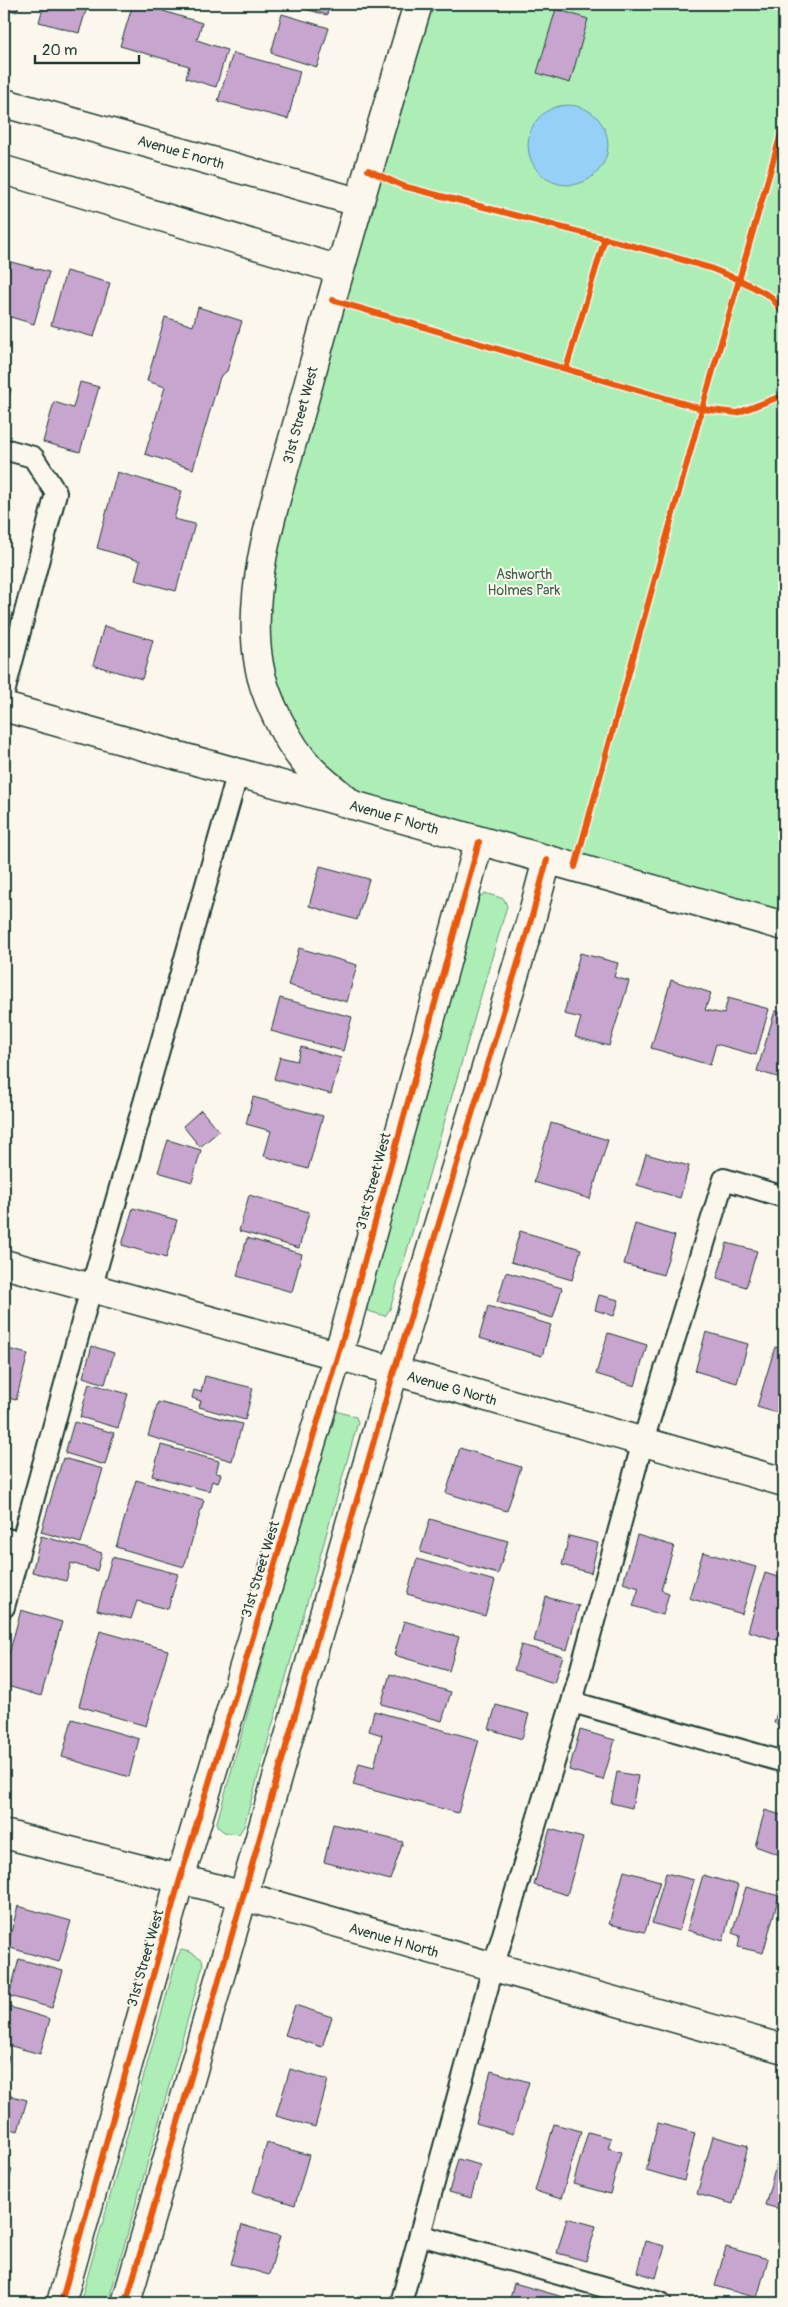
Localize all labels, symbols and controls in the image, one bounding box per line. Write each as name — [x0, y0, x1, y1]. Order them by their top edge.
scale bar — [35, 32, 139, 64]
text: 20 m — [42, 41, 77, 60]
street label: Avenue E north — [136, 132, 226, 173]
street label: 31st Street West — [279, 364, 322, 466]
park label: Ashworth Holmes Park — [488, 566, 561, 599]
street label: Avenue F North — [347, 797, 440, 838]
street label: 31st Street West — [352, 1130, 395, 1232]
street label: Avenue G North — [405, 1368, 499, 1409]
street label: 31st Street West — [238, 1519, 283, 1619]
street label: 31st Street West — [124, 1907, 168, 2009]
street label: Avenue H North — [347, 1920, 441, 1961]

